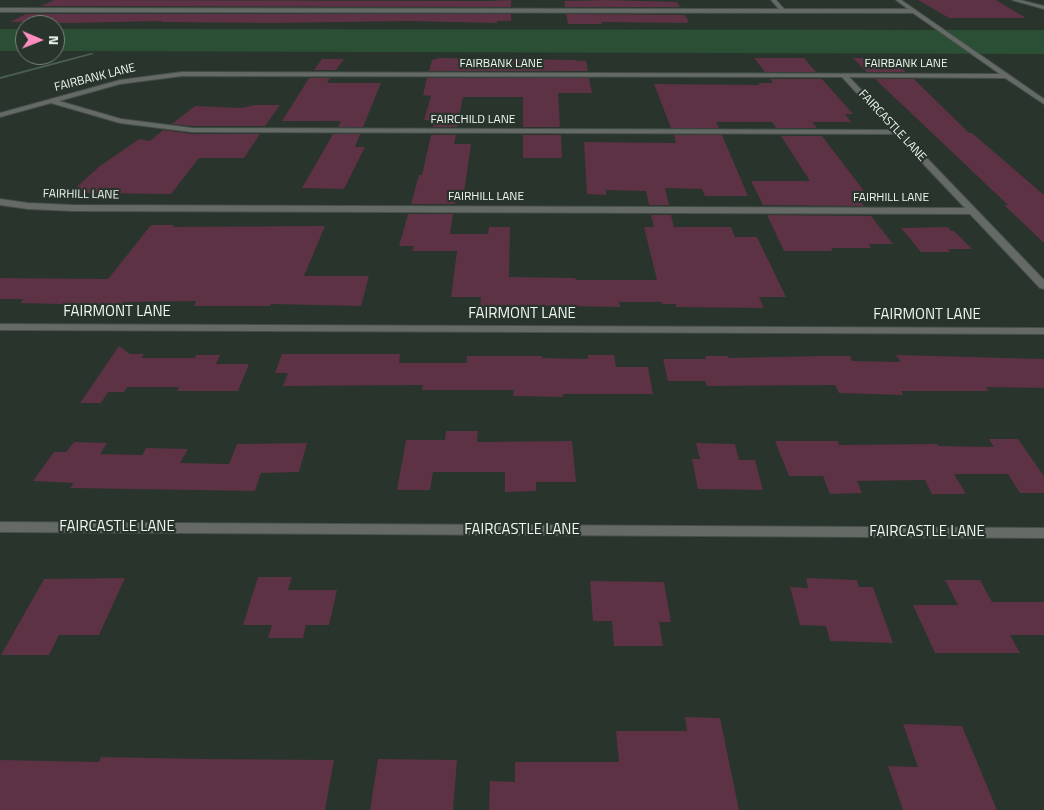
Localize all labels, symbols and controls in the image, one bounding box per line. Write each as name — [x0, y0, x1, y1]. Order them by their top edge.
north arrow — [15, 15, 65, 65]
text: N — [44, 35, 65, 45]
street label: FAIRBANK LANE — [459, 57, 543, 71]
street label: FAIRBANK LANE — [864, 57, 948, 71]
street label: FAIRBANK LANE — [53, 61, 137, 95]
street label: FAIRCASTLE LANE — [855, 87, 929, 165]
street label: FAIRCHILD LANE — [431, 113, 515, 127]
street label: FAIRHILL LANE — [43, 187, 119, 203]
street label: FAIRHILL LANE — [448, 190, 524, 204]
street label: FAIRHILL LANE — [853, 191, 929, 205]
street label: FAIRMONT LANE — [63, 303, 171, 321]
street label: FAIRMONT LANE — [468, 305, 576, 323]
street label: FAIRMONT LANE — [873, 306, 981, 324]
street label: FAIRCASTLE LANE — [59, 518, 175, 536]
street label: FAIRCASTLE LANE — [464, 521, 580, 539]
street label: FAIRCASTLE LANE — [869, 523, 985, 541]

